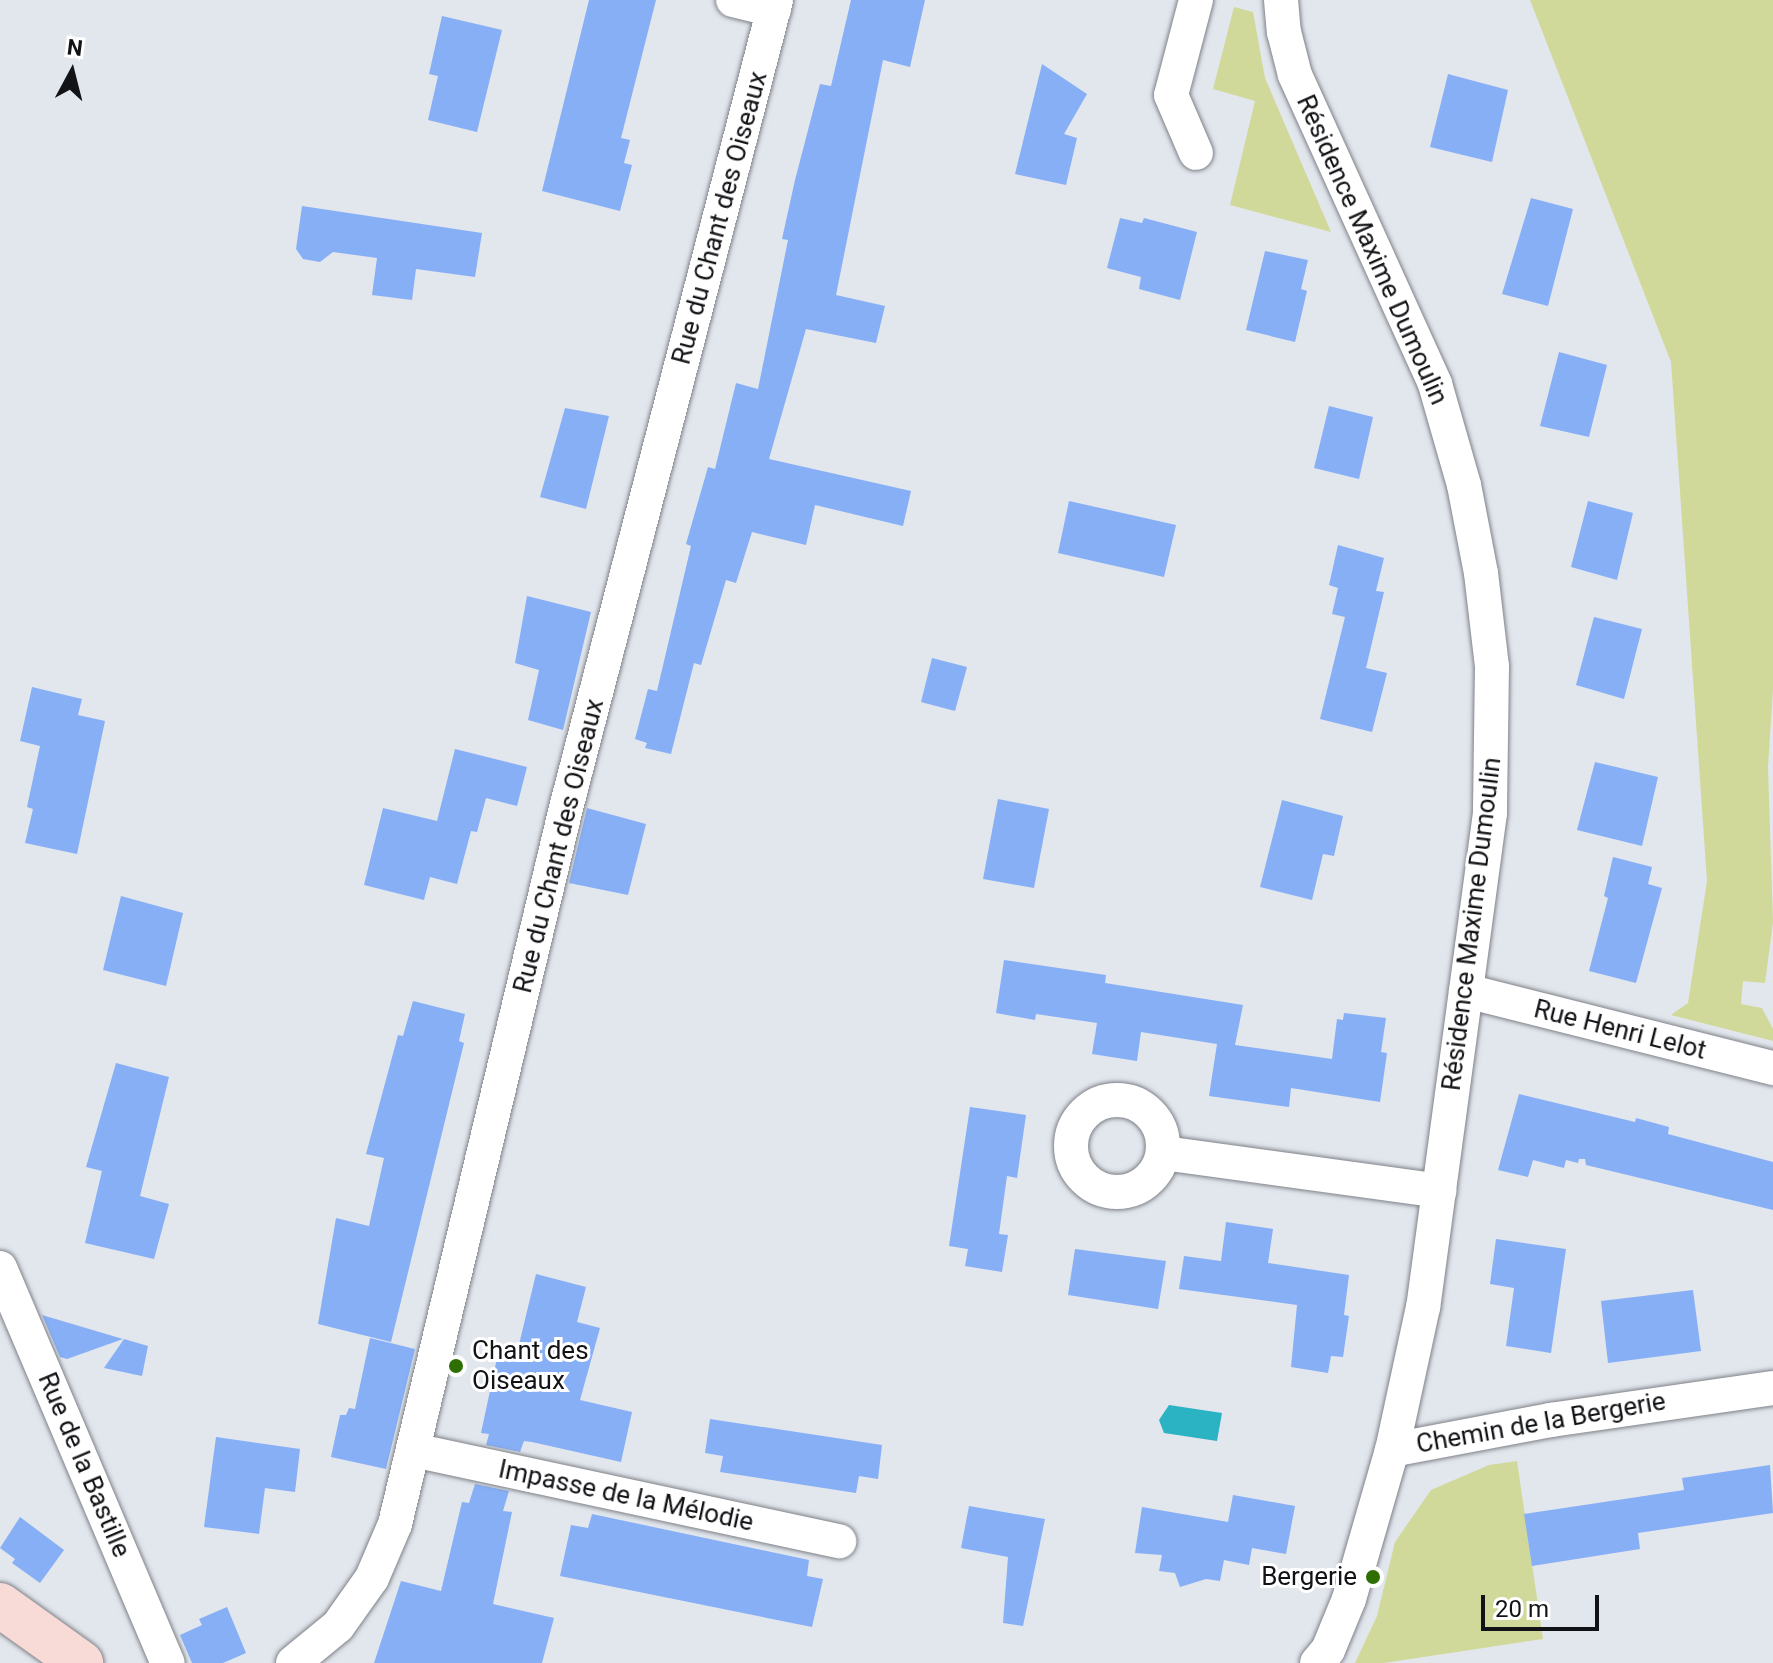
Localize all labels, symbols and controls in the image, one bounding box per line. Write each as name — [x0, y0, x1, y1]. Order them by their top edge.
north arrow — [32, 32, 112, 112]
text: N — [66, 34, 84, 61]
street label: Rue du Chant des Oiseaux — [666, 68, 774, 368]
street label: Résidence Maxime Dumoulin — [1289, 90, 1455, 410]
street label: Rue du Chant des Oiseaux — [507, 696, 611, 996]
street label: Résidence Maxime Dumoulin — [1436, 756, 1508, 1092]
street label: Rue Henri Lelot — [1531, 994, 1709, 1066]
place label: Chant des Oiseaux — [472, 1335, 589, 1396]
marker: Chant des Oiseaux — [447, 1357, 465, 1375]
street label: Rue de la Bastille — [31, 1368, 137, 1562]
street label: Chemin de la Bergerie — [1414, 1386, 1668, 1460]
street label: Impasse de la Mélodie — [496, 1454, 756, 1538]
place label: Bergerie — [1261, 1561, 1357, 1593]
marker: Bergerie — [1364, 1568, 1382, 1586]
scale bar — [1485, 1579, 1603, 1629]
text: 20 m — [1495, 1595, 1549, 1623]

